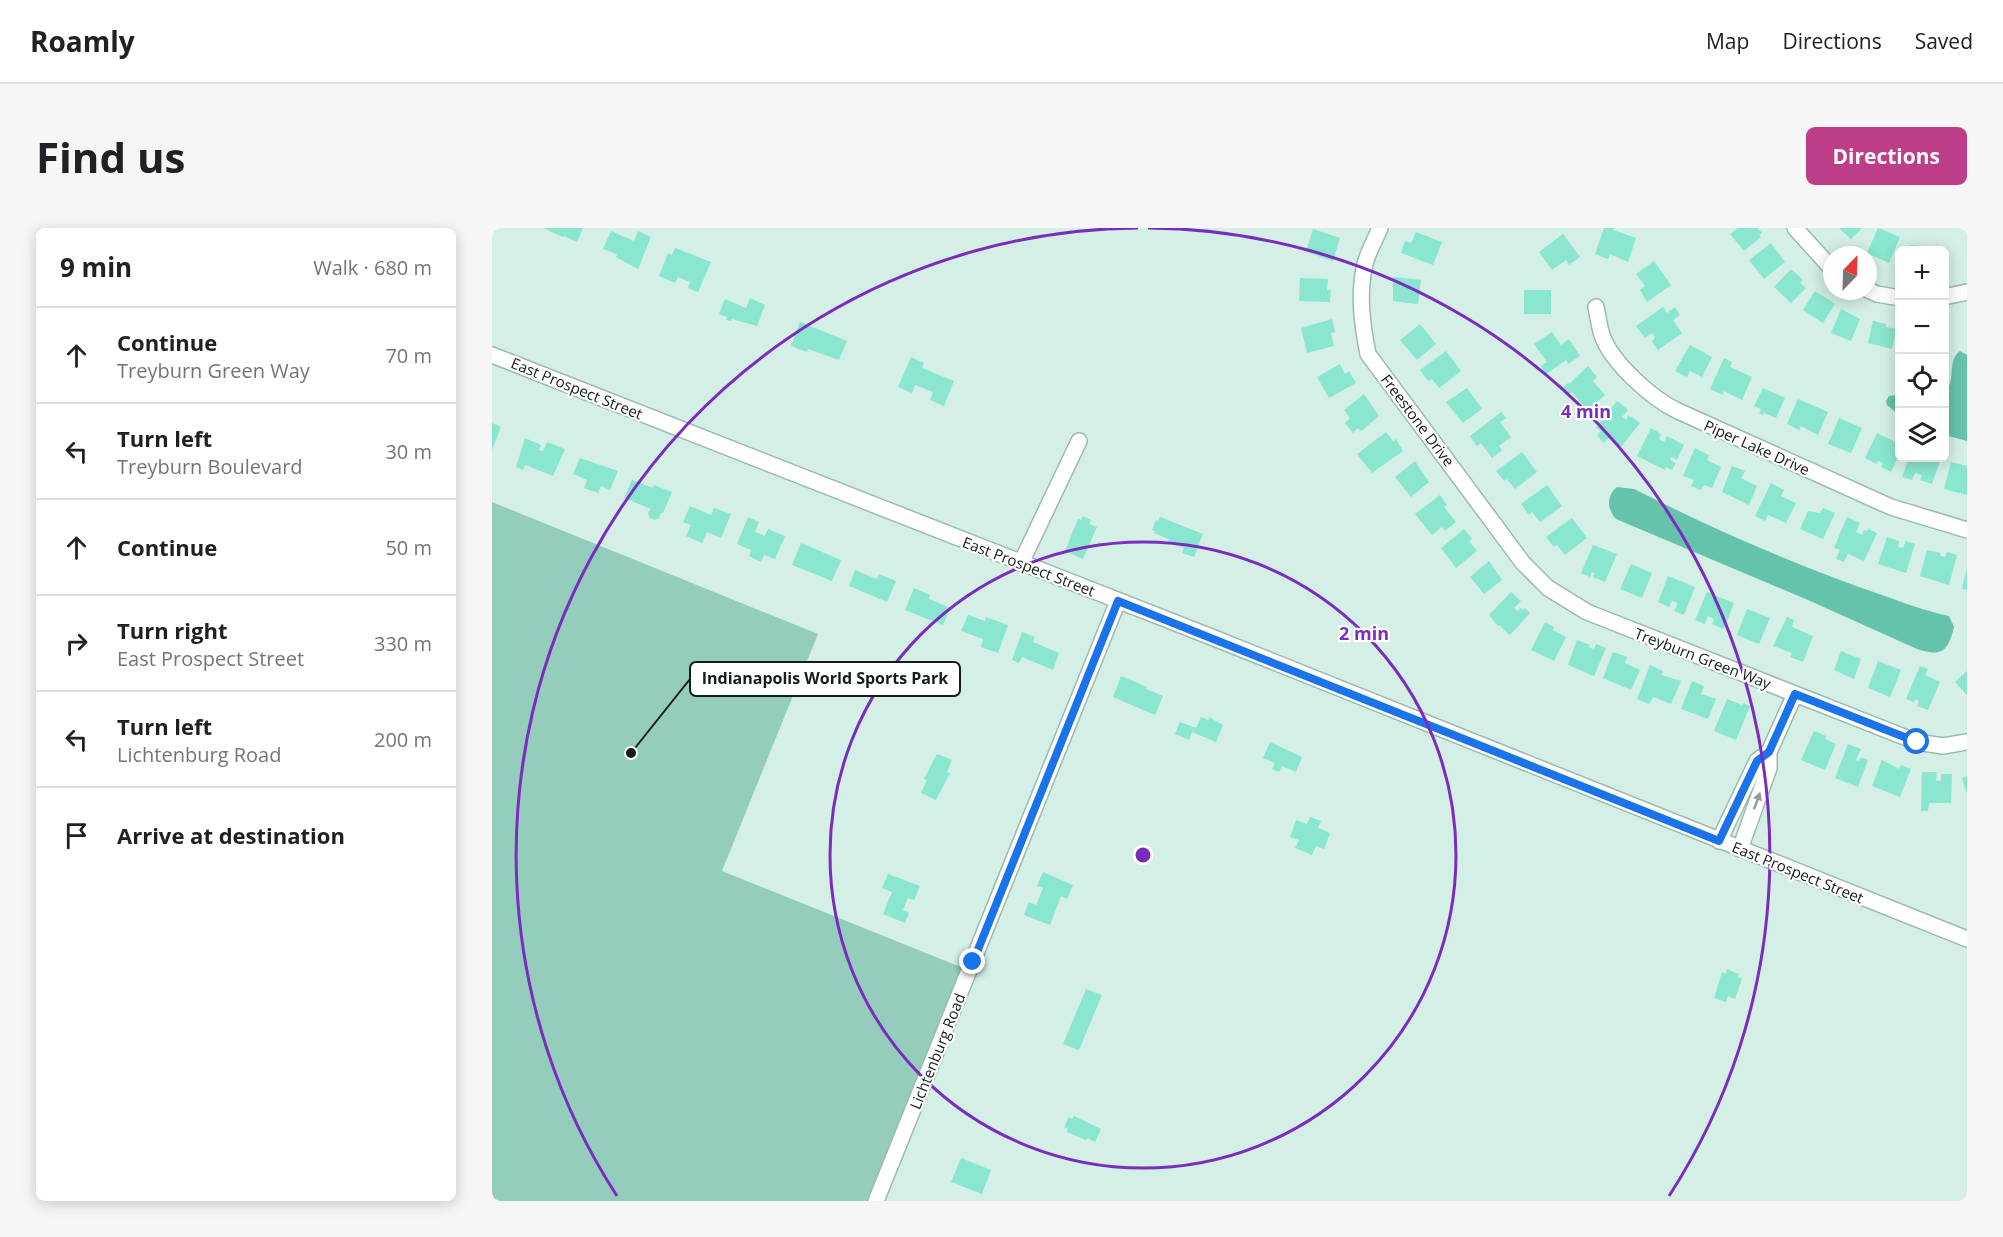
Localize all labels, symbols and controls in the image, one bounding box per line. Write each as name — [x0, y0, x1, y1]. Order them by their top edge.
text: Roamly — [30, 22, 135, 60]
text: Map — [1706, 27, 1749, 55]
text: Directions — [1782, 27, 1882, 55]
text: Saved — [1915, 27, 1973, 55]
button: Directions — [1806, 127, 1967, 185]
text: Find us — [36, 128, 185, 185]
north arrow — [1823, 246, 1877, 300]
map controls — [1895, 246, 1949, 462]
button: + — [1895, 246, 1949, 300]
text: 9 min — [60, 249, 132, 285]
text: Walk · 680 m — [313, 254, 432, 281]
button: − — [1895, 300, 1949, 354]
text: Continue — [117, 327, 217, 357]
icon: ahead — [60, 339, 93, 372]
text: 70 m — [385, 342, 432, 369]
street label: East Prospect Street — [508, 352, 646, 424]
button: locate — [1895, 354, 1949, 408]
text: Treyburn Green Way — [117, 357, 310, 384]
street label: Freestone Drive — [1377, 370, 1459, 470]
text: 4 min — [1561, 399, 1611, 423]
button: layers — [1895, 408, 1949, 462]
street label: Piper Lake Drive — [1701, 415, 1813, 479]
text: Turn left — [117, 423, 212, 453]
icon: left — [60, 435, 93, 468]
text: 30 m — [385, 438, 432, 465]
text: Treyburn Boulevard — [117, 453, 303, 480]
icon: ahead — [60, 531, 93, 564]
text: Continue — [117, 532, 217, 562]
street label: East Prospect Street — [960, 532, 1098, 600]
text: 50 m — [385, 534, 432, 561]
text: Turn right — [117, 615, 228, 645]
text: 2 min — [1339, 621, 1389, 645]
street label: Treyburn Green Way — [1632, 623, 1775, 693]
icon: right — [60, 627, 93, 660]
text: 330 m — [374, 630, 432, 657]
text: East Prospect Street — [117, 645, 304, 672]
callout: Indianapolis World Sports Park — [690, 662, 960, 696]
text: Indianapolis World Sports Park — [702, 667, 948, 689]
text: Turn left — [117, 711, 212, 741]
icon: left — [60, 723, 93, 756]
text: 200 m — [374, 726, 432, 753]
route start — [1903, 728, 1929, 754]
text: Lichtenburg Road — [117, 741, 281, 768]
one-way arrow — [1753, 792, 1763, 810]
icon: arrive — [60, 819, 93, 852]
text: Arrive at destination — [117, 820, 345, 850]
street label: East Prospect Street — [1729, 836, 1867, 908]
centre of rings — [1133, 845, 1153, 865]
route end — [959, 948, 985, 974]
street label: Lichtenburg Road — [905, 990, 969, 1112]

